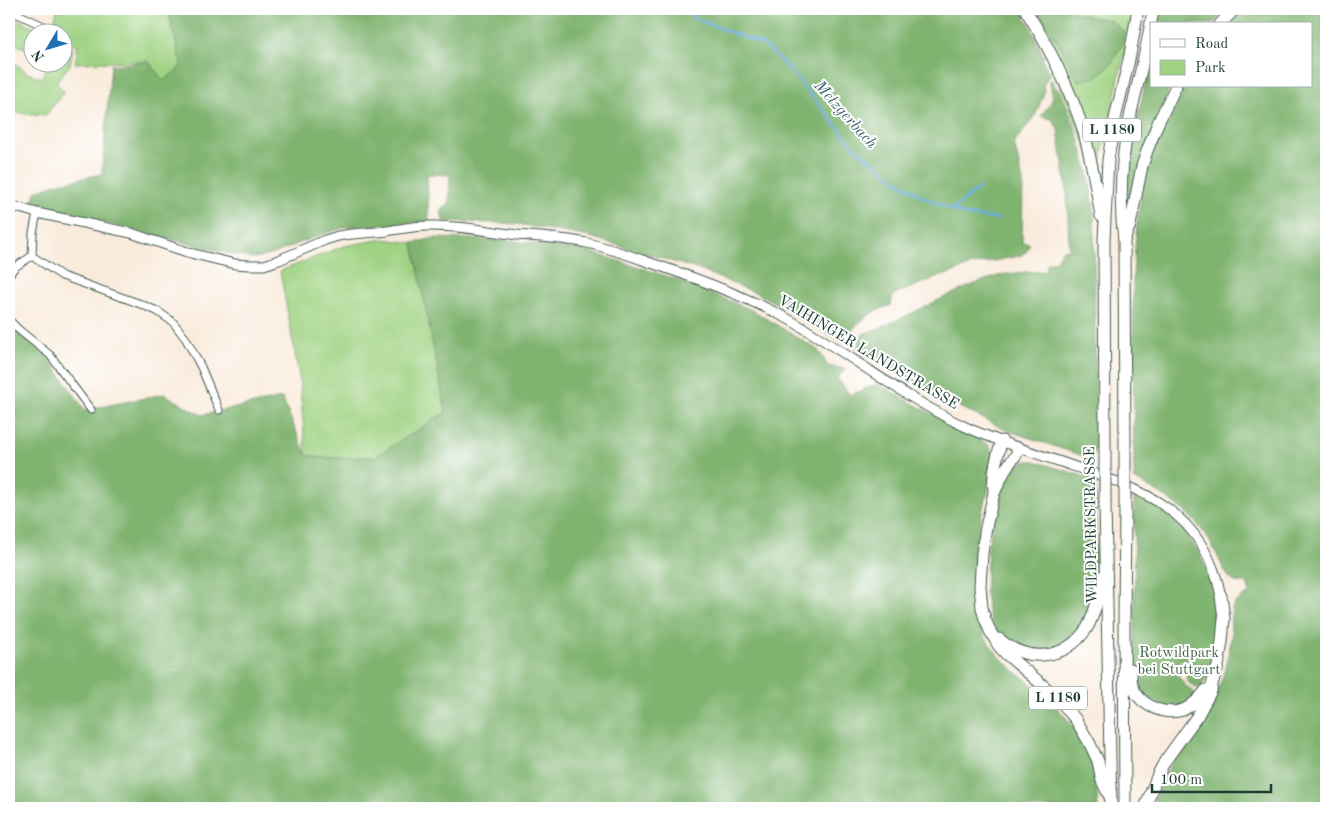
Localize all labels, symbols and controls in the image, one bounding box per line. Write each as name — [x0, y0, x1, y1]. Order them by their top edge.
north arrow — [22, 22, 72, 72]
legend — [1150, 22, 1312, 88]
text: Road — [1195, 37, 1229, 52]
text: N — [30, 47, 47, 64]
text: Park — [1195, 61, 1226, 76]
water label: Metzgerbach — [810, 77, 880, 152]
road number: L 1180 — [1083, 118, 1141, 142]
street label: VAIHINGER LANDSTRASSE — [775, 293, 961, 413]
street label: WILDPARKSTRASSE — [1083, 446, 1101, 604]
park label: Rotwildpark bei Stuttgart — [1138, 646, 1220, 678]
road number: L 1180 — [1029, 686, 1087, 710]
scale bar — [1152, 762, 1271, 794]
text: 100 m — [1160, 773, 1202, 788]

